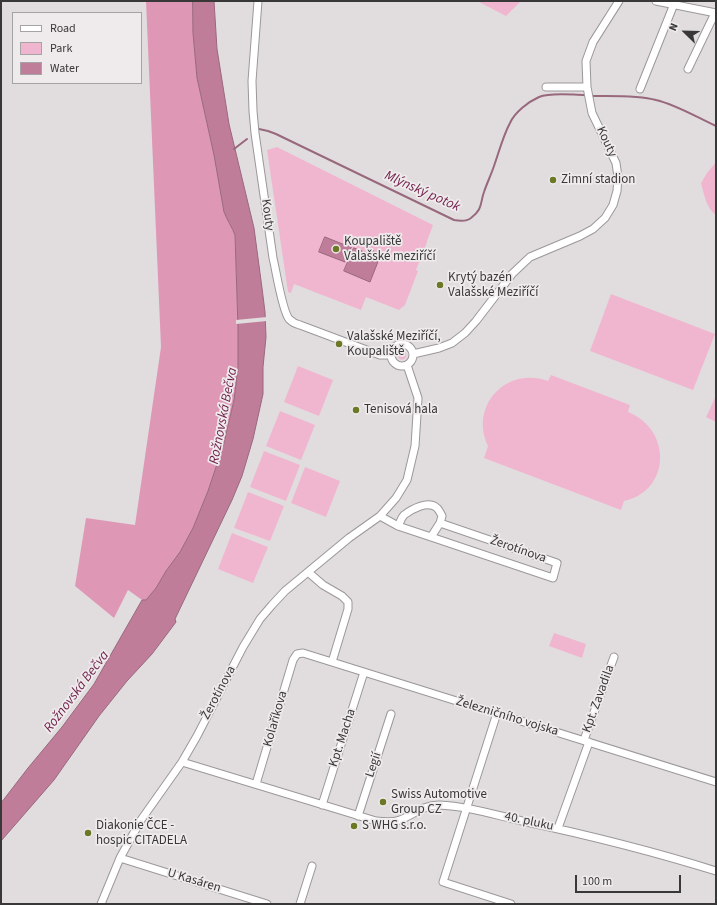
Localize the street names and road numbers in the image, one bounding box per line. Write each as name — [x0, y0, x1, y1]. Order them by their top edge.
street label: Kouty — [592, 124, 620, 160]
street label: Kouty — [257, 198, 277, 232]
street label: Žerotínova — [488, 533, 548, 567]
street label: Kpt. Zavadila — [580, 663, 618, 735]
street label: Žerotínova — [198, 664, 240, 722]
street label: Kolaříkova — [261, 689, 291, 749]
street label: Železničního vojska — [454, 694, 560, 740]
street label: Kpt. Macha — [326, 707, 360, 769]
street label: Legií — [363, 750, 385, 780]
street label: 40. pluku — [503, 809, 555, 835]
street label: U Kasáren — [165, 866, 223, 896]

